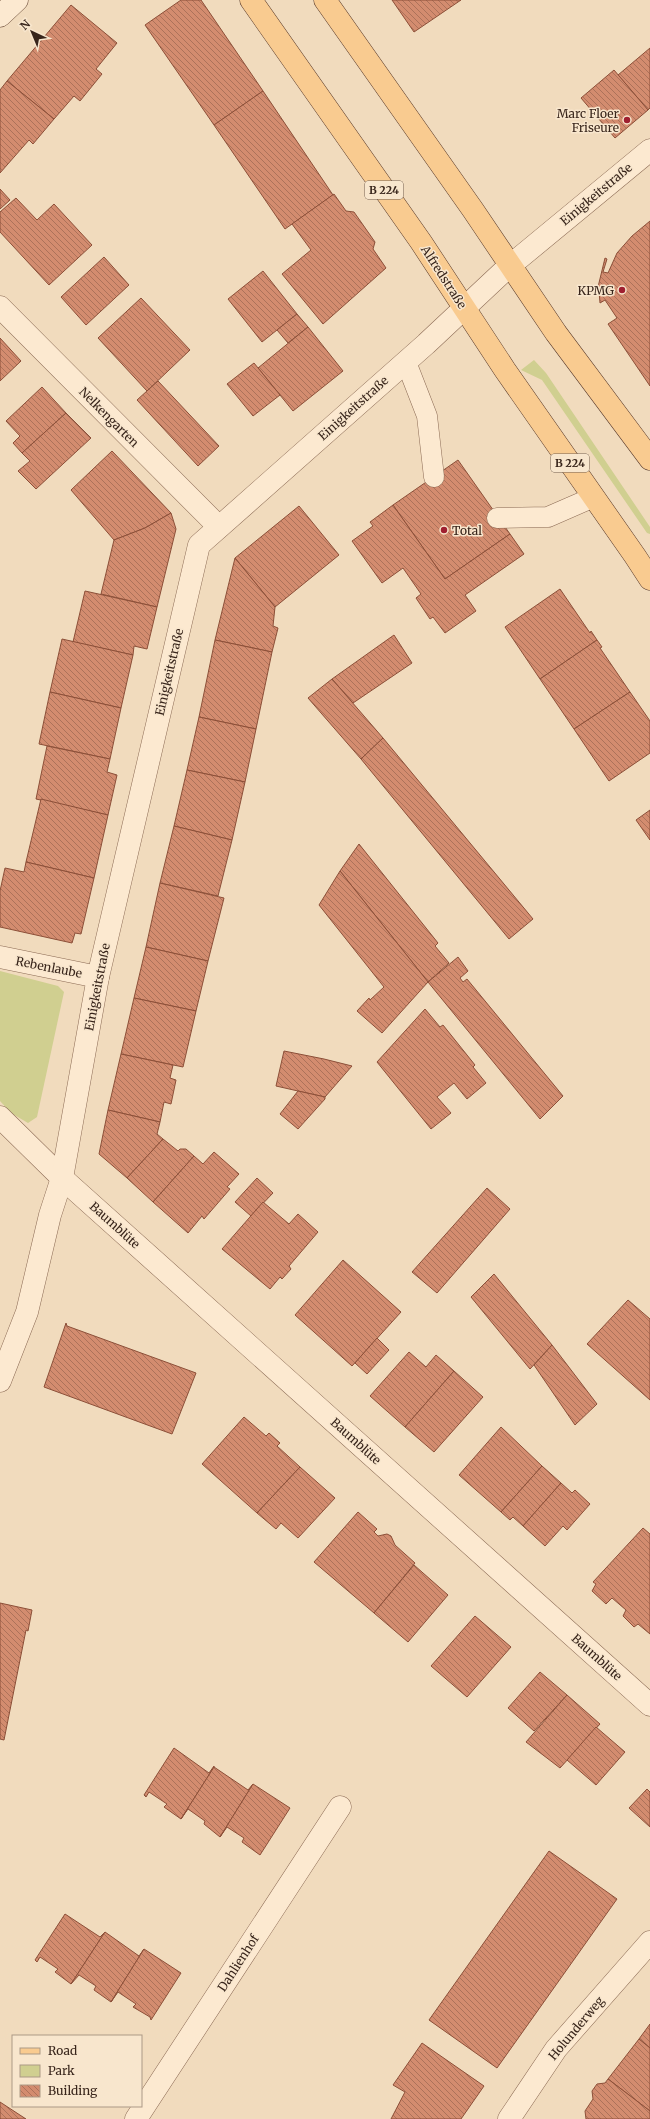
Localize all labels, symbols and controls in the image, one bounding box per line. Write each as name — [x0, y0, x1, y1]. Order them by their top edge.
north arrow — [12, 12, 52, 52]
text: N — [17, 17, 33, 33]
place label: Marc Floer Friseure — [557, 106, 620, 135]
marker: Marc Floer Friseure — [622, 115, 632, 125]
street label: Einigkeitstraße — [557, 160, 635, 228]
road number: B 224 — [365, 181, 403, 199]
street label: Alfredstraße — [417, 242, 470, 311]
place label: KPMG — [577, 283, 614, 298]
marker: KPMG — [617, 285, 627, 295]
street label: Einigkeitstraße — [315, 373, 391, 443]
street label: Nelkengarten — [76, 384, 142, 450]
road number: B 224 — [551, 454, 589, 472]
place label: Total — [452, 523, 482, 538]
marker: Total — [439, 525, 449, 535]
street label: Einigkeitstraße — [152, 627, 186, 717]
street label: Einigkeitstraße — [81, 942, 113, 1032]
street label: Rebenlaube — [15, 953, 83, 981]
street label: Baumblüte — [87, 1198, 143, 1252]
street label: Baumblüte — [328, 1414, 384, 1468]
street label: Baumblüte — [569, 1630, 625, 1684]
street label: Dahlienhof — [214, 1932, 262, 1994]
street label: Holunderweg — [545, 1993, 607, 2063]
legend — [12, 2035, 142, 2107]
text: Road — [48, 2043, 77, 2058]
text: Park — [48, 2063, 75, 2078]
text: Building — [48, 2083, 98, 2098]

